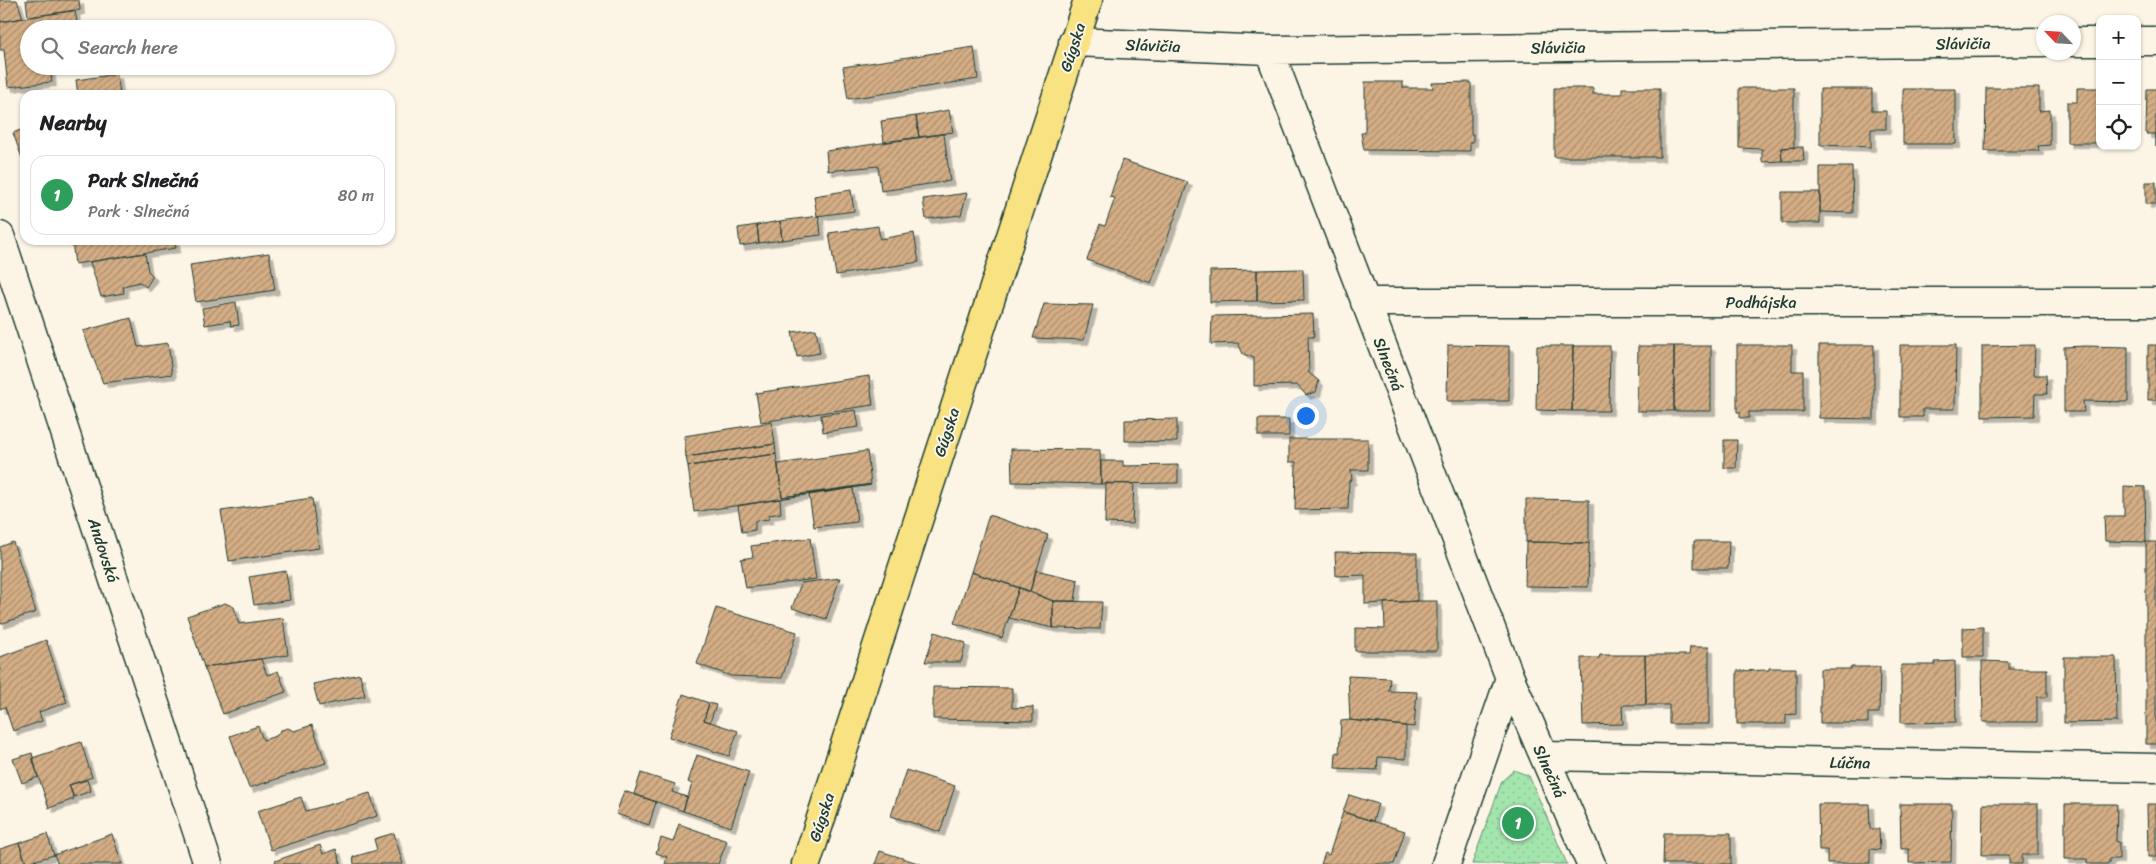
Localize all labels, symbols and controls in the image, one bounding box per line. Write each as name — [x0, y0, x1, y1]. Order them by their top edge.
north arrow — [2036, 15, 2081, 60]
map controls — [2096, 15, 2141, 150]
button: + — [2096, 15, 2141, 60]
street label: Gúgska — [1051, 19, 1094, 76]
search box — [20, 20, 395, 75]
street label: Slávičia — [1935, 29, 1991, 58]
street label: Slávičia — [1125, 30, 1181, 61]
text: Search here — [78, 31, 178, 64]
street label: Slávičia — [1530, 33, 1586, 62]
icon: search — [38, 34, 66, 62]
button: − — [2096, 60, 2141, 105]
text: Nearby — [40, 104, 106, 142]
button: locate — [2096, 105, 2141, 150]
text: Park Slnečná — [88, 164, 199, 197]
text: 1 — [54, 181, 60, 210]
text: 80 m — [338, 181, 374, 210]
text: Park · Slnečná — [88, 197, 190, 226]
street label: Podhájska — [1725, 288, 1797, 317]
street label: Slnečná — [1365, 333, 1412, 396]
your location — [1293, 403, 1319, 429]
street label: Gúgska — [925, 404, 968, 461]
street label: Andovská — [79, 513, 128, 587]
street label: Slnečná — [1525, 740, 1574, 803]
street label: Lúčna — [1829, 748, 1871, 777]
street label: Gúgska — [800, 789, 843, 846]
pin: 1 — [1502, 804, 1534, 842]

